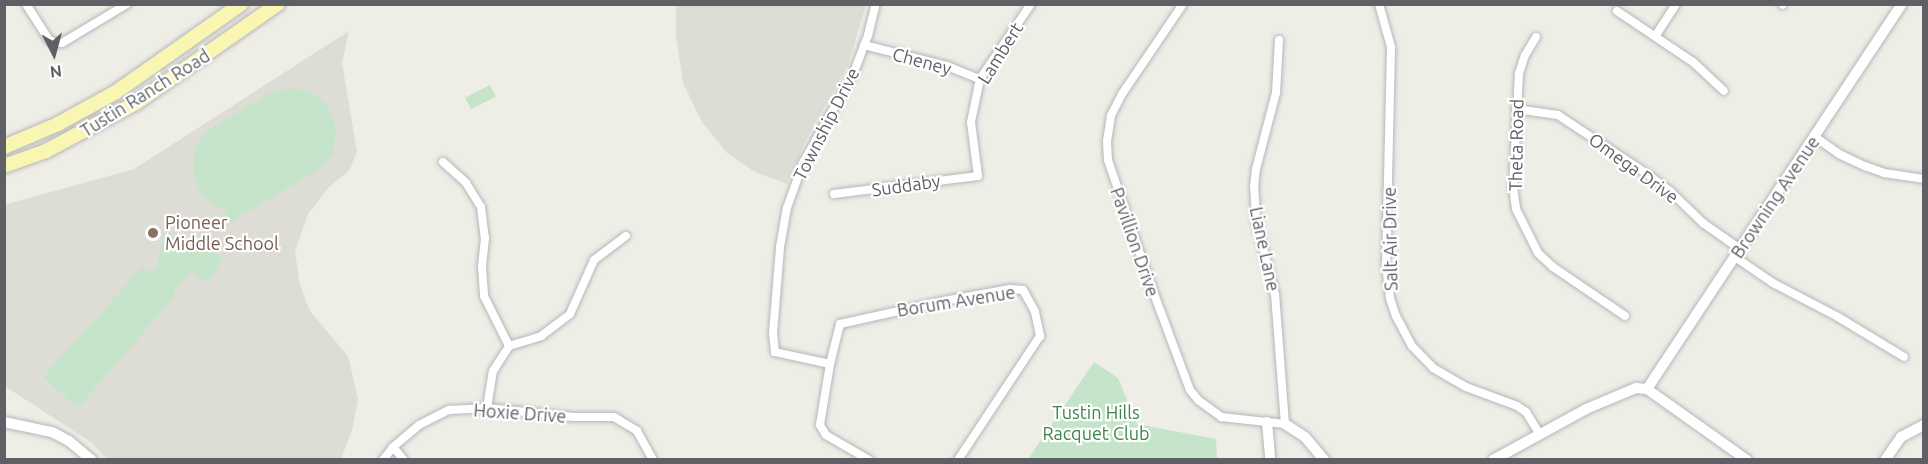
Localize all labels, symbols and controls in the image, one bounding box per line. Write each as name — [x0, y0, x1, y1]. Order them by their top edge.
street label: Lambert — [973, 18, 1027, 88]
north arrow — [24, 24, 84, 84]
street label: Cheney — [890, 43, 954, 79]
street label: Tustin Ranch Road — [76, 45, 214, 141]
text: N — [49, 62, 63, 81]
street label: Township Drive — [788, 64, 864, 184]
street label: Theta Road — [1504, 99, 1528, 191]
street label: Omega Drive — [1585, 128, 1683, 208]
street label: Browning Avenue — [1726, 132, 1824, 262]
street label: Suddaby — [870, 169, 942, 201]
street label: Pavillion Drive — [1106, 184, 1164, 300]
street label: Salt Air Drive — [1378, 187, 1402, 291]
street label: Liane Lane — [1246, 205, 1284, 293]
place label: Pioneer Middle School — [165, 212, 279, 254]
marker: Pioneer Middle School — [146, 226, 160, 240]
street label: Borum Avenue — [895, 281, 1017, 321]
street label: Hoxie Drive — [473, 399, 567, 427]
park label: Tustin Hills Racquet Club — [1042, 402, 1150, 444]

